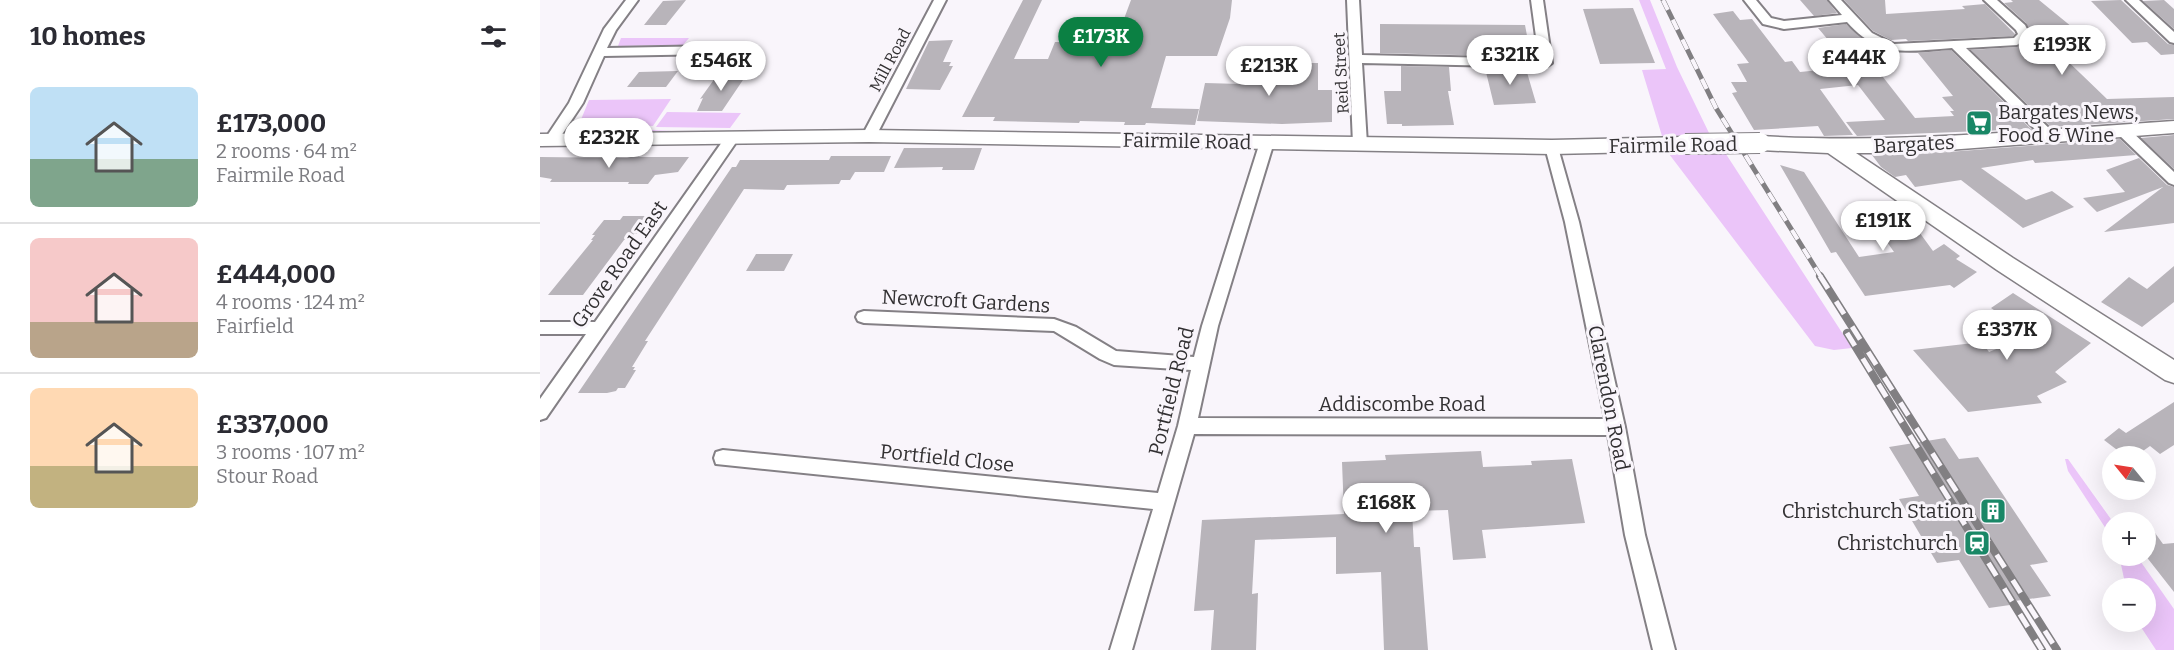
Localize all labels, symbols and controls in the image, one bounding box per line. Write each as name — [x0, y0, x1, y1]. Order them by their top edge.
pin: £173K — [1059, 17, 1143, 68]
icon: filters — [477, 20, 510, 53]
text: 10 homes — [30, 21, 146, 52]
text: £173K — [1072, 24, 1130, 48]
street label: Mill Road — [865, 25, 915, 95]
pin: £193K — [2020, 25, 2104, 76]
street label: Reid Street — [1329, 32, 1353, 114]
text: £193K — [2033, 32, 2091, 56]
pin: £321K — [1468, 35, 1552, 86]
pin: £444K — [1812, 38, 1896, 89]
pin: £546K — [679, 41, 763, 92]
text: £321K — [1481, 42, 1539, 66]
text: £444K — [1822, 45, 1886, 69]
pin: £213K — [1227, 46, 1311, 97]
text: £546K — [690, 48, 752, 72]
text: £213K — [1240, 53, 1298, 77]
place label: Bargates News, Food & Wine — [1998, 100, 2138, 147]
text: £173,000 — [216, 108, 326, 139]
supermarket icon: Bargates News, Food & Wine — [1964, 108, 1994, 138]
icon: home — [78, 111, 150, 183]
pin: £232K — [567, 118, 651, 169]
text: £232K — [578, 125, 640, 149]
street label: Fairmile Road — [1122, 128, 1252, 154]
street label: Bargates — [1873, 130, 1955, 158]
street label: Fairmile Road — [1608, 132, 1738, 158]
text: 2 rooms · 64 m² — [216, 139, 357, 163]
text: Fairmile Road — [216, 163, 345, 187]
street label: Grove Road East — [566, 196, 672, 332]
pin: £191K — [1841, 201, 1925, 252]
text: £191K — [1855, 208, 1911, 232]
text: £444,000 — [216, 259, 336, 290]
icon: home — [78, 262, 150, 334]
street label: Newcroft Gardens — [881, 285, 1051, 317]
text: 4 rooms · 124 m² — [216, 290, 365, 314]
pin: £337K — [1965, 310, 2049, 361]
text: Fairfield — [216, 314, 294, 338]
text: £337K — [1977, 317, 2037, 341]
street label: Clarendon Road — [1583, 323, 1635, 473]
street label: Portfield Road — [1143, 324, 1199, 458]
street label: Addiscombe Road — [1318, 392, 1486, 416]
text: £337,000 — [216, 409, 329, 440]
icon: home — [78, 412, 150, 484]
street label: Portfield Close — [879, 439, 1015, 477]
text: 3 rooms · 107 m² — [216, 440, 365, 464]
north arrow — [2102, 446, 2156, 500]
map controls — [2102, 446, 2156, 632]
text: Stour Road — [216, 464, 318, 488]
pin: £168K — [1344, 483, 1428, 534]
text: £168K — [1356, 490, 1416, 514]
building icon: Christchurch Station — [1978, 496, 2008, 526]
place label: Christchurch Station — [1782, 499, 1974, 523]
button: + — [2102, 512, 2156, 566]
station icon: Christchurch — [1962, 528, 1992, 558]
place label: Christchurch — [1837, 531, 1959, 555]
button: − — [2102, 578, 2156, 632]

